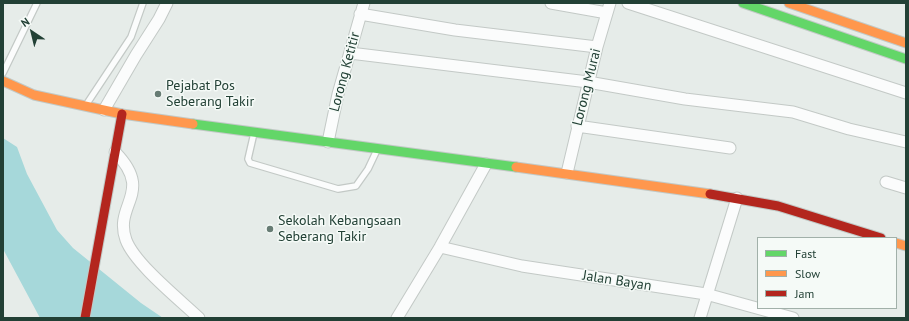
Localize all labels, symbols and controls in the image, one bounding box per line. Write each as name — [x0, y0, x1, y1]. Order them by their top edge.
north arrow — [12, 12, 52, 52]
text: N — [18, 14, 32, 30]
street label: Lorong Ketitir — [326, 30, 364, 114]
street label: Lorong Murai — [569, 47, 605, 127]
place label: Pejabat Pos Seberang Takir — [166, 78, 254, 110]
marker: Pejabat Pos Seberang Takir — [153, 89, 163, 99]
place label: Sekolah Kebangsaan Seberang Takir — [278, 213, 401, 246]
marker: Sekolah Kebangsaan Seberang Takir — [265, 224, 275, 234]
legend — [757, 237, 897, 309]
text: Fast — [795, 246, 816, 261]
text: Slow — [795, 266, 820, 281]
street label: Jalan Bayan — [581, 267, 653, 295]
text: Jam — [795, 286, 814, 301]

